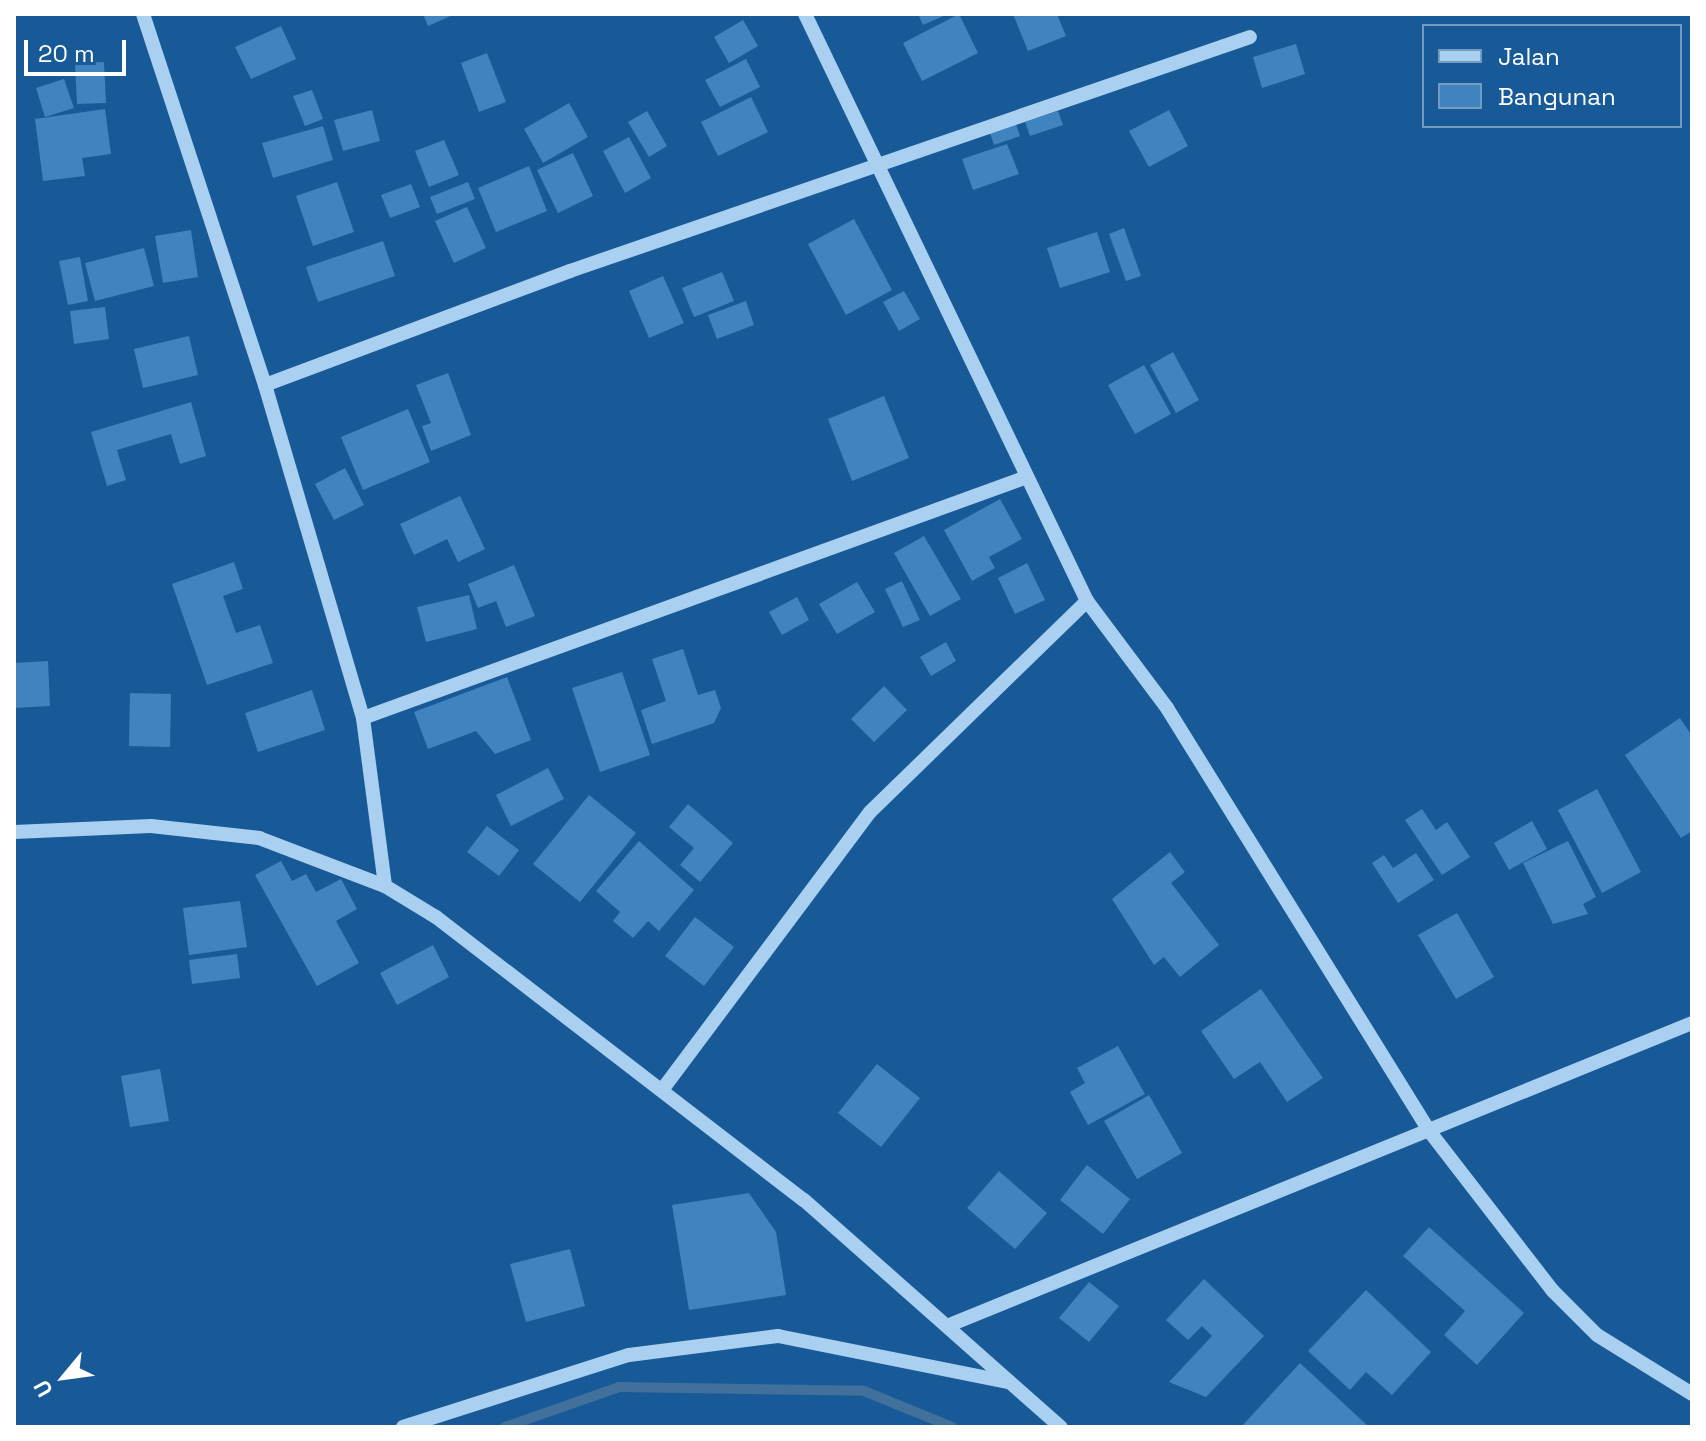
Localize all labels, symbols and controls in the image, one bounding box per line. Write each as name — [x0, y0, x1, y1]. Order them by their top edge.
scale bar — [28, 24, 130, 74]
legend — [1422, 24, 1682, 128]
text: 20 m — [38, 38, 95, 69]
text: Jalan — [1498, 41, 1560, 72]
text: Bangunan — [1498, 81, 1616, 112]
north arrow — [24, 1337, 104, 1417]
text: U — [27, 1375, 59, 1402]

